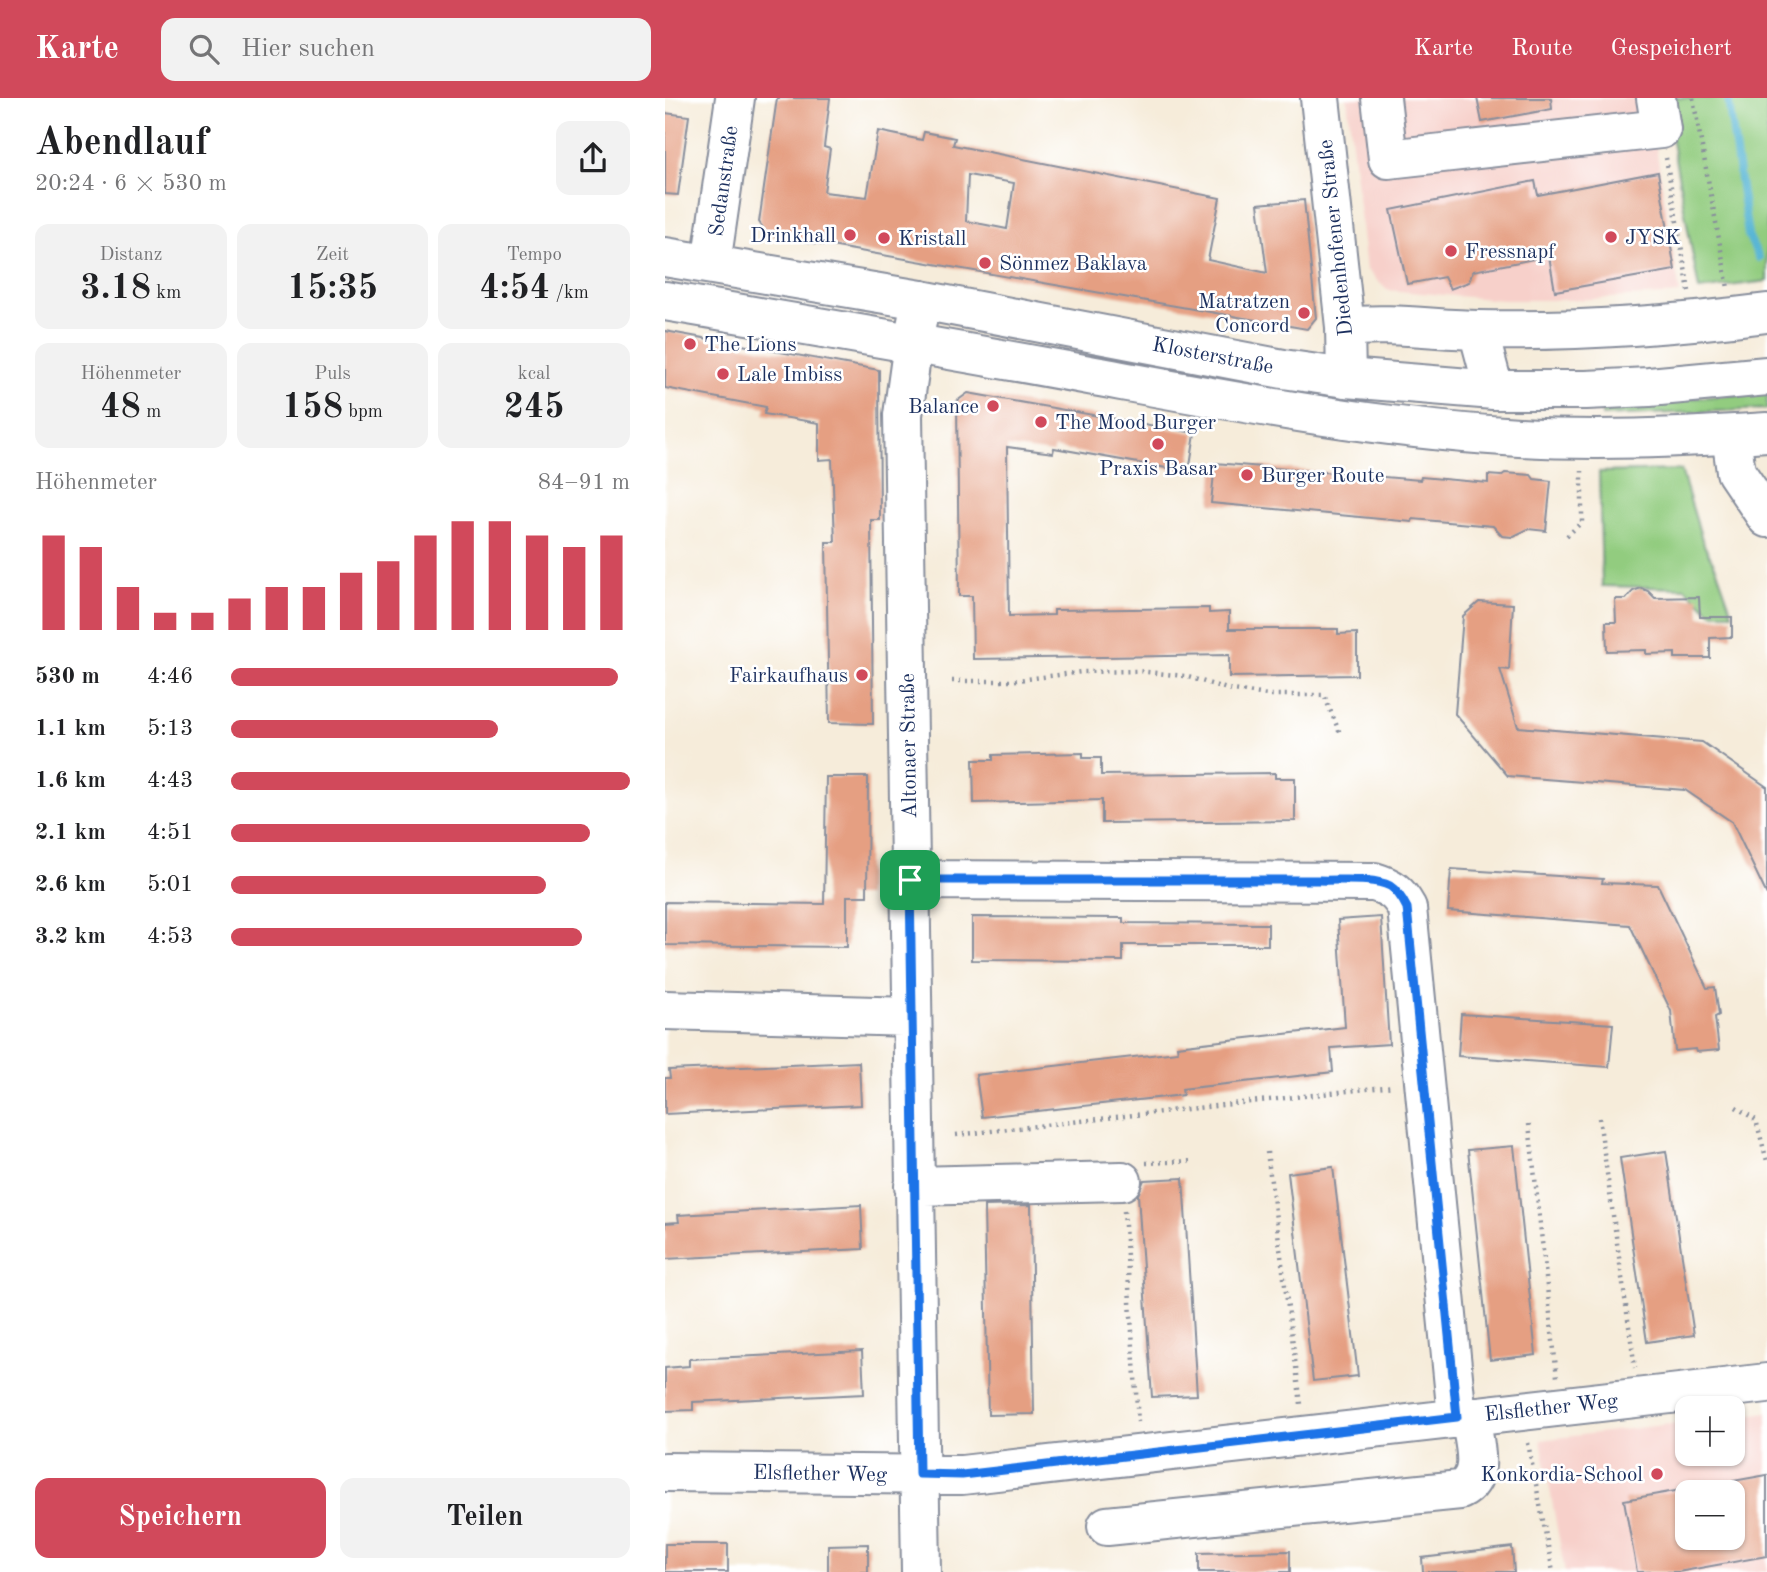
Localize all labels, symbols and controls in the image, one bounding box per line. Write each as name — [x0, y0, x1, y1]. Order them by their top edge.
search box — [161, 18, 651, 81]
icon: search — [185, 30, 223, 68]
text: Karte — [35, 33, 119, 66]
text: Hier suchen — [241, 36, 375, 62]
text: Karte — [1414, 37, 1473, 61]
text: Route — [1511, 37, 1573, 61]
text: Gespeichert — [1611, 37, 1732, 61]
button: share — [556, 121, 630, 195]
text: Abendlauf — [35, 125, 208, 163]
street label: Sedanstraße — [706, 125, 743, 238]
street label: Diedenhofener Straße — [1316, 138, 1357, 337]
text: 20:24 · 6 × 530 m — [35, 172, 227, 195]
place label: Drinkhall — [750, 226, 836, 247]
marker: Drinkhall — [842, 227, 858, 243]
place label: JYSK — [1625, 228, 1681, 249]
place label: Kristall — [898, 229, 967, 250]
marker: JYSK — [1603, 229, 1619, 245]
marker: Kristall — [876, 230, 892, 246]
place label: Fressnapf — [1465, 242, 1556, 263]
marker: Fressnapf — [1443, 243, 1459, 259]
text: Distanz — [99, 246, 162, 265]
text: Zeit — [316, 246, 349, 265]
text: Tempo — [506, 246, 562, 265]
place label: Sönmez Baklava — [999, 254, 1147, 275]
marker: Sönmez Baklava — [977, 255, 993, 271]
text: 3.18 — [80, 271, 151, 306]
text: 15:35 — [287, 271, 378, 306]
text: 4:54 — [479, 271, 550, 306]
text: km — [151, 284, 181, 303]
text: /km — [550, 284, 589, 303]
place label: Matratzen Concord — [1198, 292, 1290, 337]
marker: Matratzen Concord — [1296, 305, 1312, 321]
street label: Klosterstraße — [1150, 334, 1275, 379]
place label: The Lions — [704, 335, 797, 356]
marker: The Lions — [682, 336, 698, 352]
text: Höhenmeter — [80, 365, 181, 384]
text: Puls — [314, 365, 351, 384]
text: kcal — [518, 365, 551, 384]
place label: Lale Imbiss — [737, 365, 842, 386]
marker: Lale Imbiss — [715, 366, 731, 382]
text: 48 — [100, 390, 141, 425]
text: 158 — [282, 390, 343, 425]
text: 245 — [504, 390, 565, 425]
place label: Balance — [908, 397, 979, 418]
marker: Balance — [985, 398, 1001, 414]
text: m — [141, 403, 161, 422]
text: bpm — [343, 403, 383, 422]
place label: The Mood Burger — [1055, 413, 1217, 434]
marker: The Mood Burger — [1033, 414, 1049, 430]
marker: Praxis Basar — [1150, 436, 1166, 452]
place label: Praxis Basar — [1099, 459, 1217, 480]
place label: Burger Route — [1261, 466, 1384, 487]
marker: Burger Route — [1239, 467, 1255, 483]
text: Höhenmeter — [35, 471, 157, 494]
text: 84–91 m — [538, 471, 630, 494]
text: 530 m — [35, 665, 100, 688]
text: 4:46 — [147, 665, 193, 688]
place label: Fairkaufhaus — [729, 666, 848, 687]
marker: Fairkaufhaus — [854, 667, 870, 683]
street label: Altonaer Straße — [898, 673, 921, 819]
text: 1.1 km — [35, 717, 106, 740]
text: 5:13 — [147, 717, 193, 740]
text: 1.6 km — [35, 769, 106, 792]
text: 4:43 — [147, 769, 193, 792]
text: 2.1 km — [35, 821, 106, 844]
text: 4:51 — [147, 821, 193, 844]
pin — [880, 850, 940, 910]
icon: arrive — [891, 861, 929, 899]
text: 2.6 km — [35, 873, 106, 896]
text: 5:01 — [147, 873, 193, 896]
text: 3.2 km — [35, 925, 106, 948]
text: 4:53 — [147, 925, 193, 948]
street label: Elsflether Weg — [1483, 1391, 1620, 1426]
map controls — [1675, 1396, 1745, 1550]
button: + — [1675, 1396, 1745, 1466]
street label: Elsflether Weg — [753, 1463, 888, 1486]
place label: Konkordia-School — [1481, 1465, 1643, 1486]
marker: Konkordia-School — [1649, 1466, 1665, 1482]
button: Speichern — [35, 1478, 326, 1558]
button: Teilen — [340, 1478, 630, 1558]
button: − — [1675, 1480, 1745, 1550]

